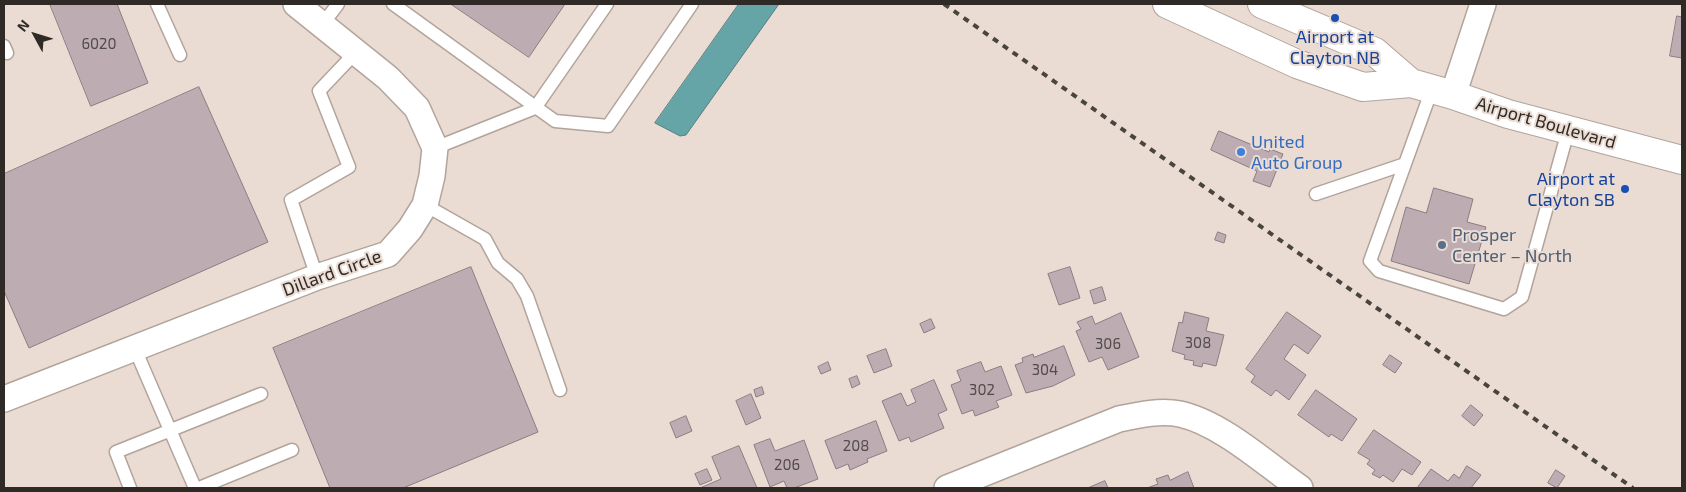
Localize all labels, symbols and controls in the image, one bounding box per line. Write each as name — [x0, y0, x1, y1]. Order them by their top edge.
north arrow — [10, 10, 60, 60]
marker: Airport at Clayton NB — [1329, 12, 1341, 24]
text: N — [13, 16, 33, 35]
place label: Airport at Clayton NB — [1290, 26, 1380, 68]
house number: 6020 — [81, 35, 117, 53]
street label: Airport Boulevard — [1473, 93, 1619, 153]
place label: United Auto Group — [1251, 131, 1343, 173]
marker: United Auto Group — [1235, 146, 1247, 158]
place label: Airport at Clayton SB — [1527, 168, 1615, 210]
marker: Airport at Clayton SB — [1619, 183, 1631, 195]
place label: Prosper Center – North — [1452, 224, 1572, 266]
marker: Prosper Center – North — [1436, 239, 1448, 251]
street label: Dillard Circle — [279, 245, 385, 301]
house number: 308 — [1185, 334, 1211, 352]
house number: 306 — [1095, 335, 1121, 353]
house number: 304 — [1032, 361, 1058, 379]
house number: 302 — [969, 381, 995, 399]
house number: 208 — [843, 437, 869, 455]
house number: 206 — [774, 456, 800, 474]

